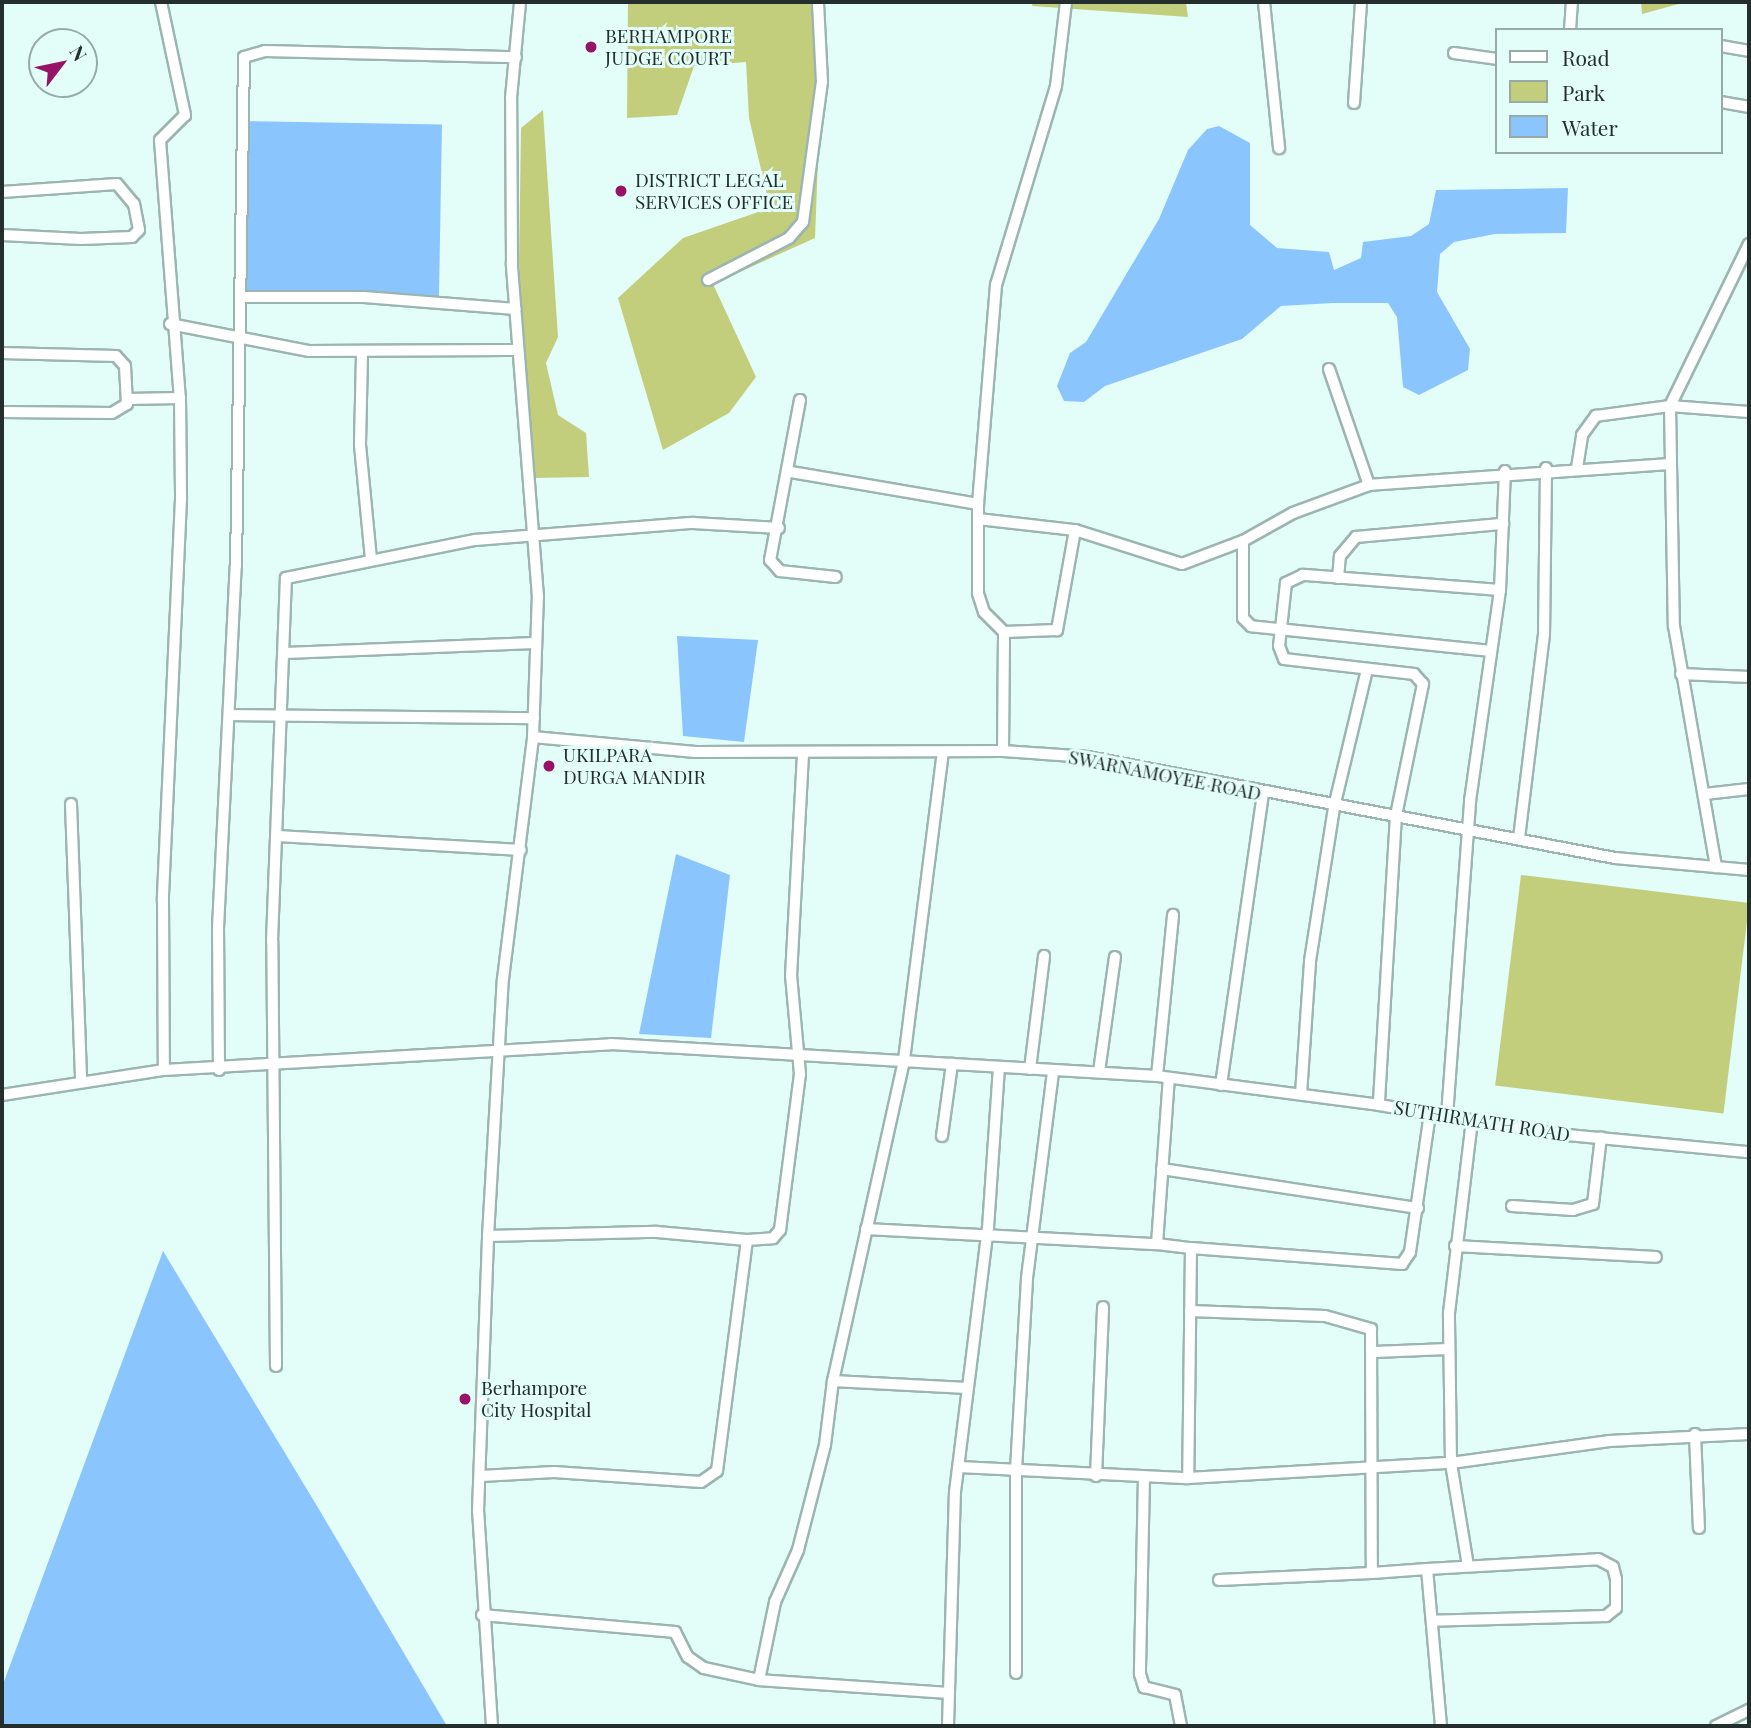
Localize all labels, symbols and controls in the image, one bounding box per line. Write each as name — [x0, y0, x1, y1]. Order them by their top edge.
place label: BERHAMPORE JUDGE COURT — [605, 25, 732, 69]
north arrow — [28, 28, 98, 98]
legend — [1496, 28, 1723, 154]
marker: BERHAMPORE JUDGE COURT — [583, 39, 599, 55]
text: N — [64, 40, 94, 66]
text: Road — [1562, 43, 1610, 71]
text: Park — [1562, 78, 1605, 106]
text: Water — [1562, 113, 1618, 141]
place label: DISTRICT LEGAL SERVICES OFFICE — [635, 169, 793, 213]
marker: DISTRICT LEGAL SERVICES OFFICE — [613, 183, 629, 199]
place label: UKILPARA DURGA MANDIR — [563, 744, 706, 788]
street label: SWARNAMOYEE ROAD — [1067, 745, 1263, 805]
marker: UKILPARA DURGA MANDIR — [541, 758, 557, 774]
street label: SUTHIRMATH ROAD — [1392, 1096, 1572, 1146]
place label: Berhampore City Hospital — [481, 1377, 592, 1421]
marker: Berhampore City Hospital — [455, 1389, 475, 1409]

